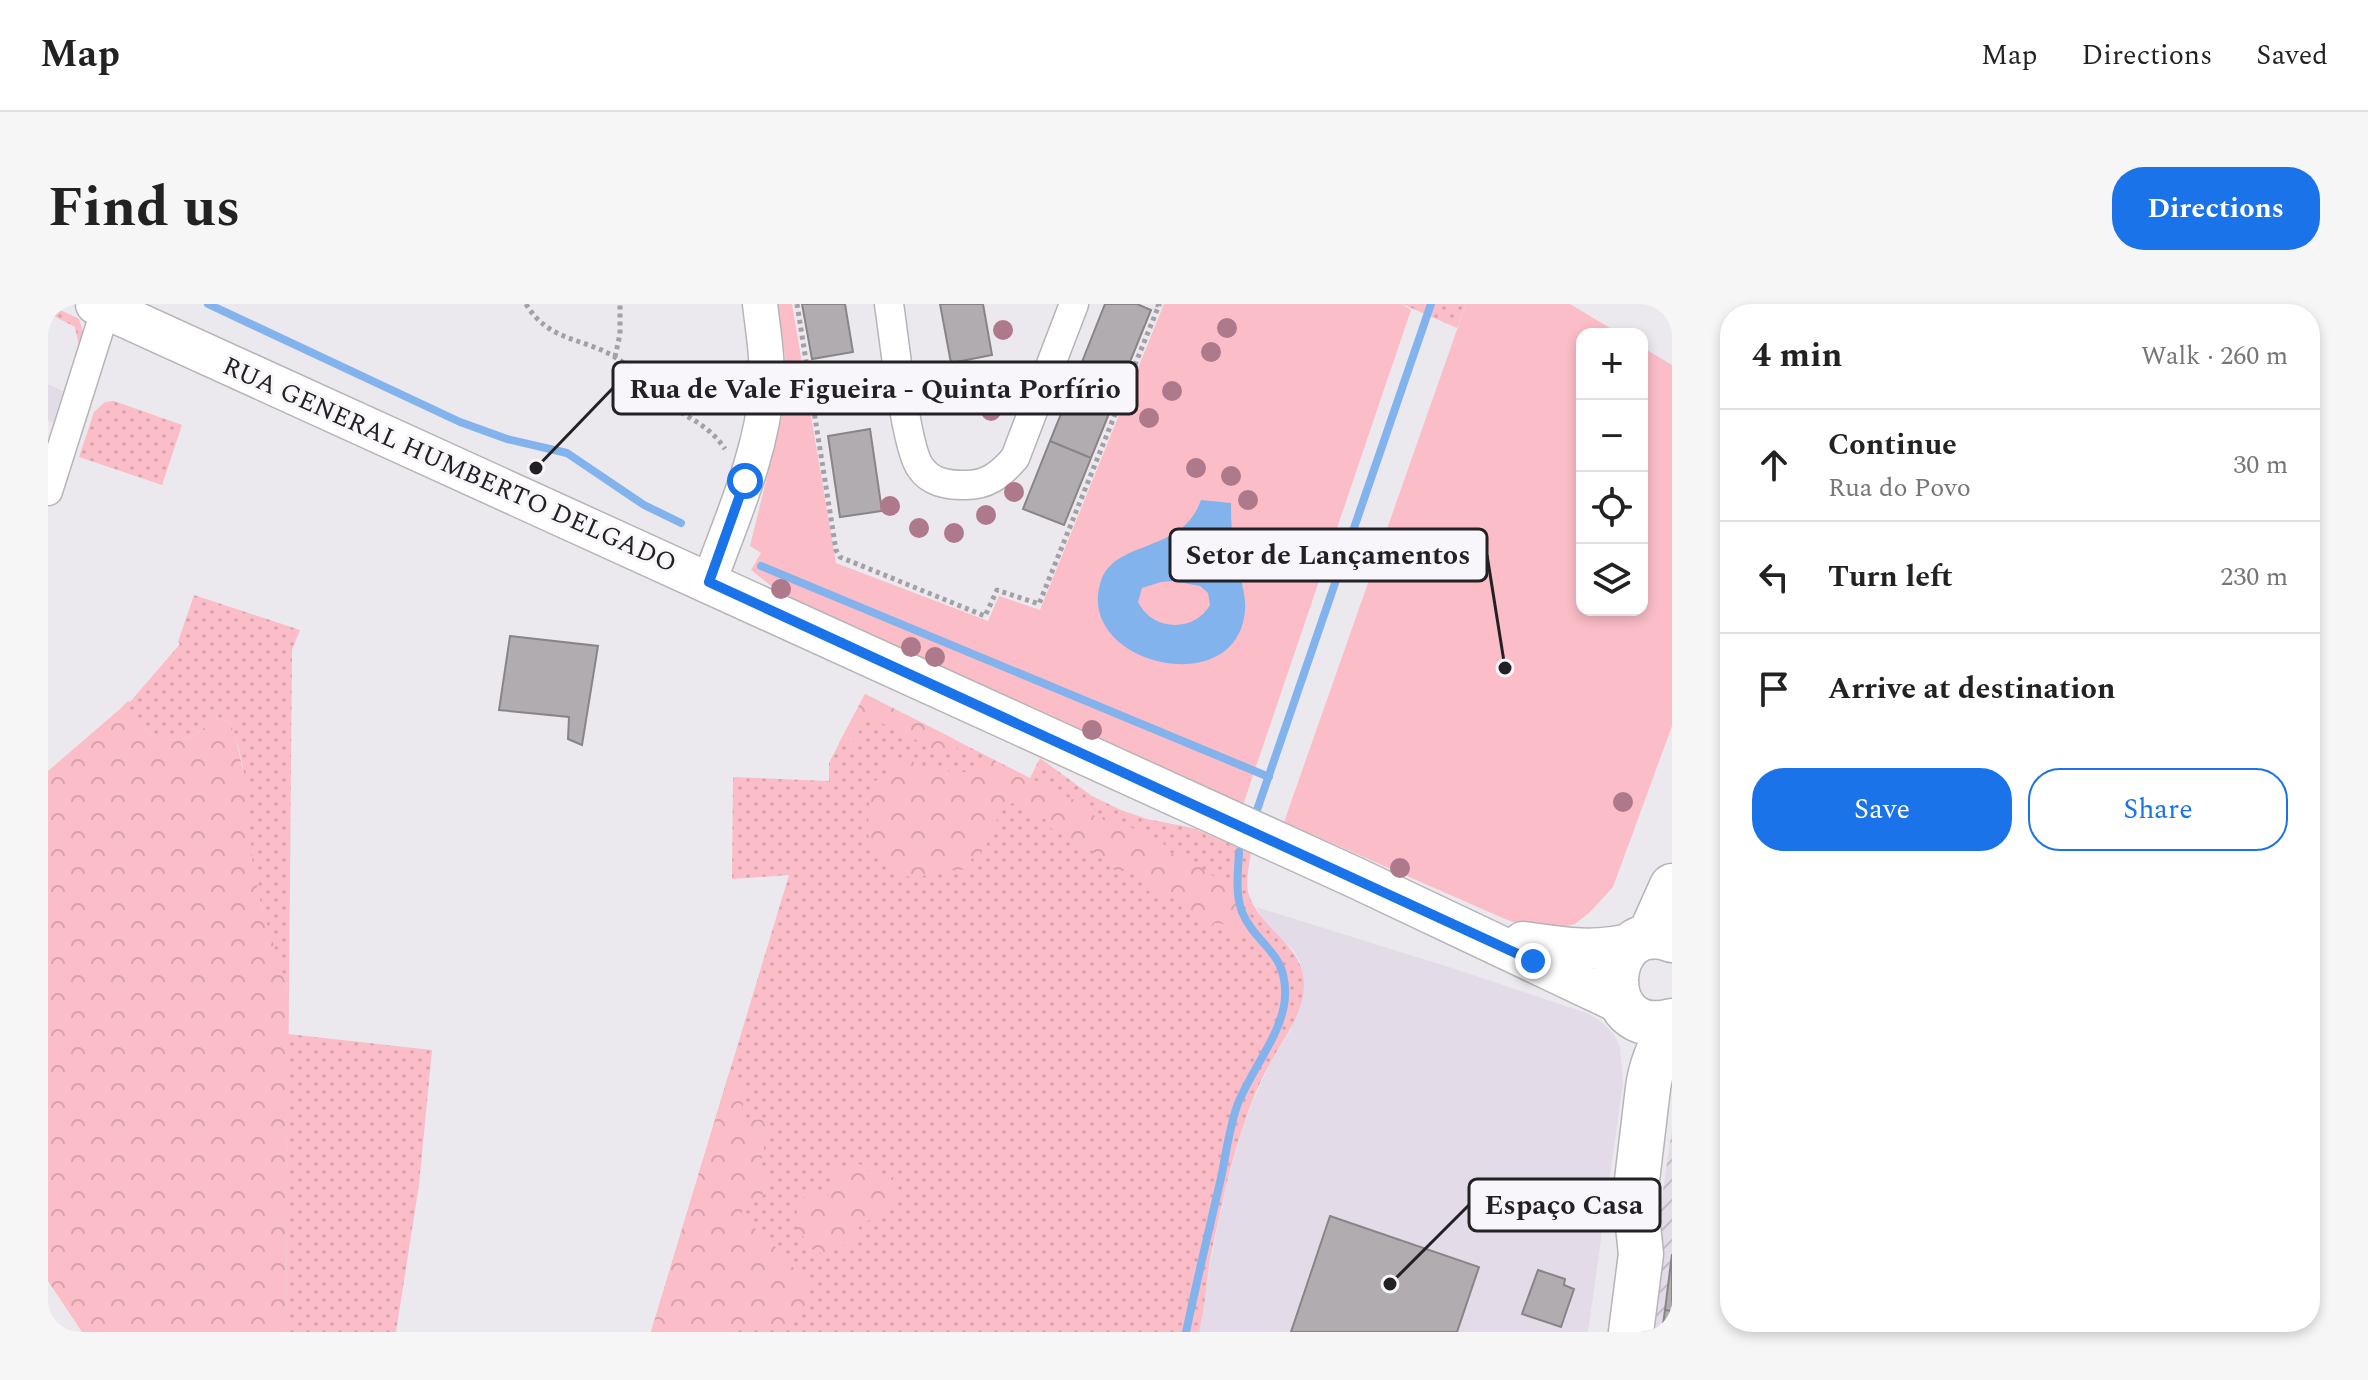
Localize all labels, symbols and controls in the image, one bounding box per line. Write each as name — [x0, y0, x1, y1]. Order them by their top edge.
text: Map — [40, 26, 120, 84]
text: Map — [1981, 34, 2038, 77]
text: Directions — [2082, 34, 2212, 77]
text: Saved — [2256, 34, 2328, 77]
text: Find us — [48, 166, 241, 251]
button: Directions — [2112, 167, 2320, 250]
map controls — [1576, 328, 1648, 616]
button: + — [1576, 328, 1648, 400]
text: 4 min — [1752, 330, 1842, 382]
text: Walk · 260 m — [2141, 336, 2288, 376]
street label: RUA GENERAL HUMBERTO DELGADO — [216, 346, 683, 584]
callout: Rua de Vale Figueira - Quinta Porfírio — [613, 362, 1137, 414]
text: Rua de Vale Figueira - Quinta Porfírio — [629, 368, 1121, 411]
button: − — [1576, 400, 1648, 472]
text: Continue — [1828, 422, 1957, 468]
icon: ahead — [1752, 443, 1796, 487]
text: 30 m — [2233, 445, 2288, 485]
route start — [727, 463, 763, 499]
text: Rua do Povo — [1828, 468, 1971, 508]
button: locate — [1576, 472, 1648, 544]
callout: Setor de Lançamentos — [1170, 529, 1487, 581]
text: Setor de Lançamentos — [1186, 534, 1470, 577]
button: layers — [1576, 544, 1648, 616]
text: Turn left — [1828, 554, 1953, 600]
icon: left — [1752, 555, 1796, 599]
text: 230 m — [2220, 557, 2288, 597]
text: Arrive at destination — [1828, 666, 2115, 712]
icon: arrive — [1752, 667, 1796, 711]
button: Save — [1752, 768, 2012, 851]
button: Share — [2028, 768, 2288, 851]
route end — [1515, 943, 1551, 979]
callout: Espaço Casa — [1469, 1179, 1660, 1231]
text: Espaço Casa — [1485, 1184, 1644, 1227]

